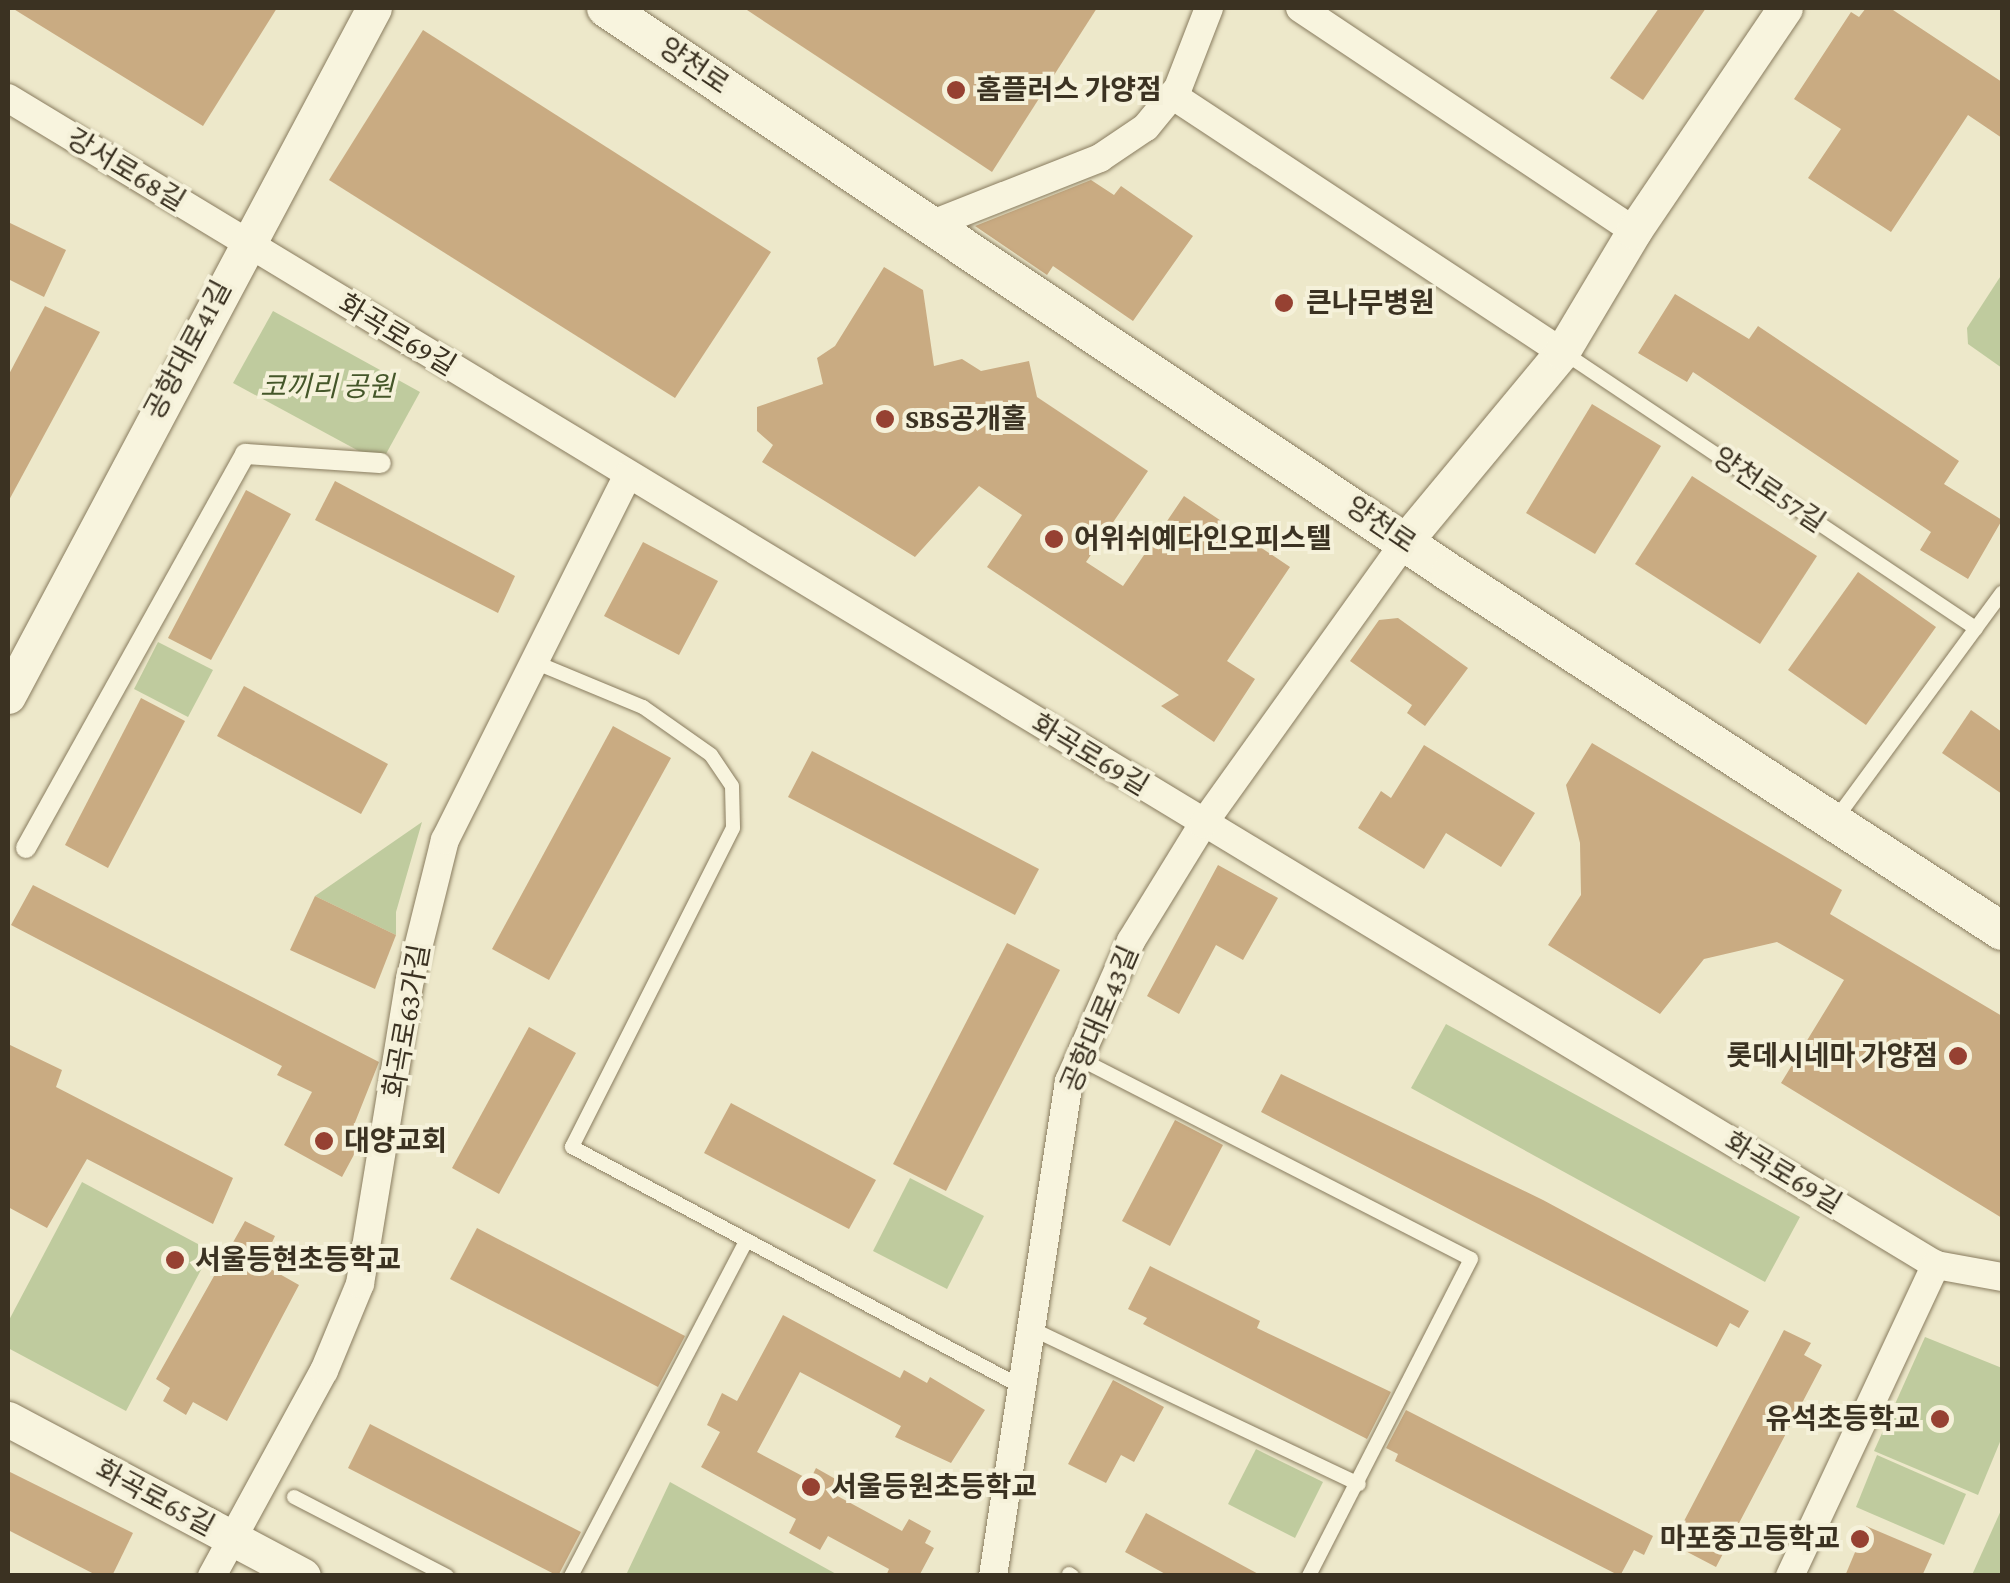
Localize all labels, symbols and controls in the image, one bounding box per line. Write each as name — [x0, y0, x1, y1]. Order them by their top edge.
street label: 양천로 — [653, 30, 735, 102]
place label: 홈플러스 가양점 — [976, 73, 1162, 107]
marker: 홈플러스 가양점 — [945, 79, 967, 101]
street label: 강서로68길 — [61, 122, 191, 218]
street label: 공항대로41길 — [137, 275, 239, 425]
place label: 큰나무병원 — [1306, 286, 1435, 320]
street label: 화곡로69길 — [332, 287, 462, 383]
marker: 큰나무병원 — [1271, 290, 1297, 316]
park label: 코끼리 공원 — [260, 370, 394, 404]
place label: SBS공개홀 — [905, 402, 1027, 436]
marker: SBS공개홀 — [874, 408, 896, 430]
street label: 양천로57길 — [1706, 440, 1832, 540]
street label: 양천로 — [1340, 489, 1422, 561]
place label: 어위쉬예다인오피스텔 — [1074, 522, 1332, 556]
marker: 어위쉬예다인오피스텔 — [1043, 528, 1065, 550]
street label: 화곡로69길 — [1025, 707, 1155, 803]
street label: 공항대로43길 — [1054, 941, 1146, 1097]
street label: 화곡로63가길 — [377, 942, 437, 1100]
place label: 롯데시네마 가양점 — [1727, 1039, 1938, 1073]
marker: 롯데시네마 가양점 — [1947, 1045, 1969, 1067]
place label: 대양교회 — [344, 1124, 447, 1158]
street label: 화곡로69길 — [1718, 1125, 1848, 1221]
marker: 대양교회 — [313, 1130, 335, 1152]
place label: 서울등현초등학교 — [195, 1243, 401, 1277]
marker: 서울등현초등학교 — [164, 1249, 186, 1271]
place label: 유석초등학교 — [1765, 1402, 1920, 1436]
marker: 유석초등학교 — [1929, 1408, 1951, 1430]
street label: 화곡로65길 — [90, 1453, 220, 1543]
place label: 서울등원초등학교 — [831, 1470, 1037, 1504]
marker: 서울등원초등학교 — [800, 1476, 822, 1498]
place label: 마포중고등학교 — [1660, 1522, 1840, 1556]
marker: 마포중고등학교 — [1849, 1528, 1871, 1550]

